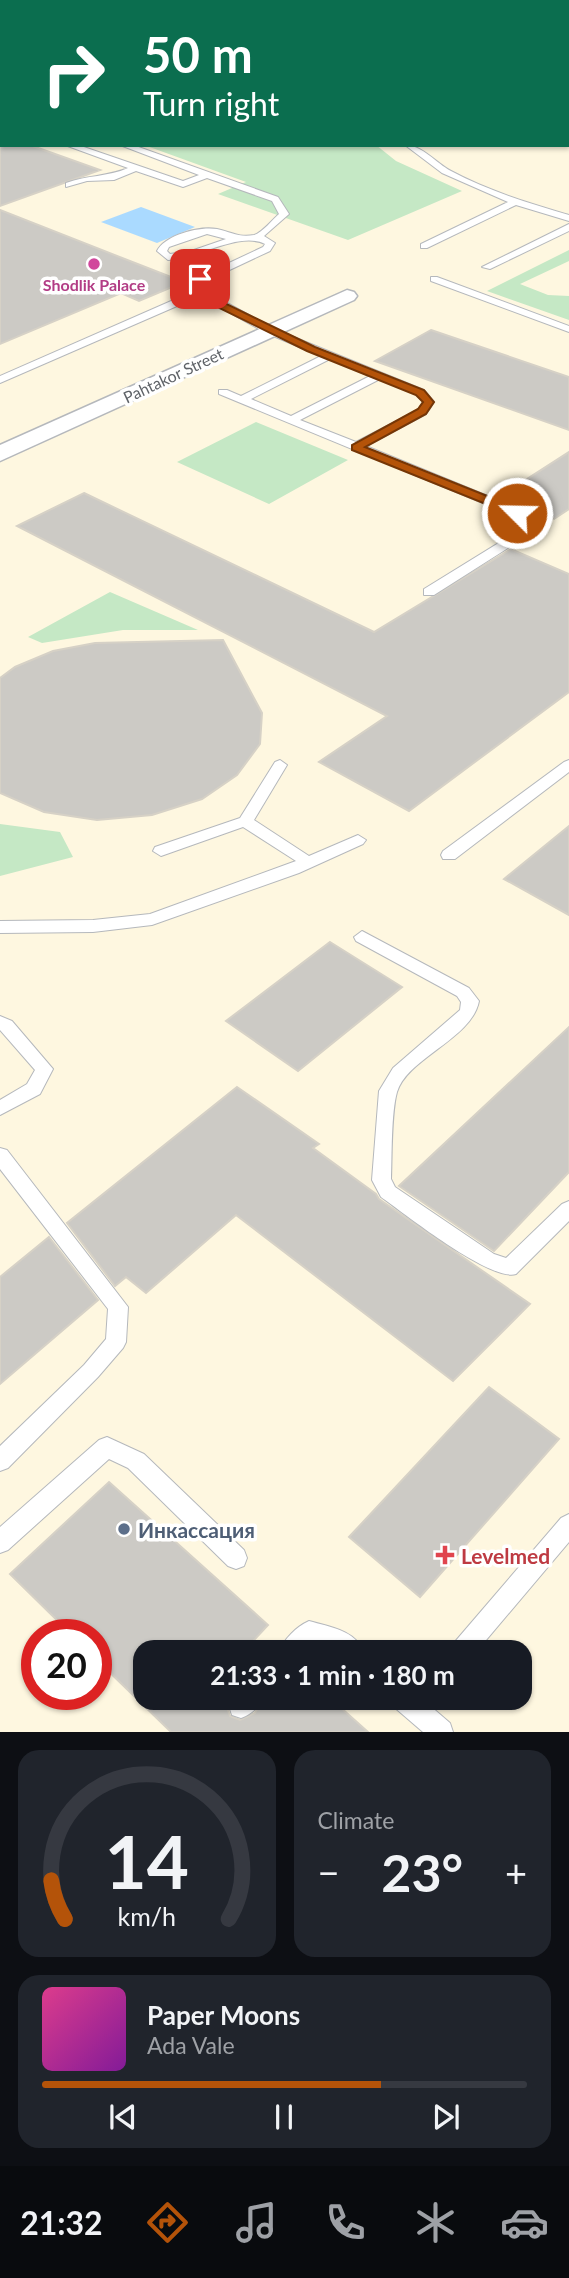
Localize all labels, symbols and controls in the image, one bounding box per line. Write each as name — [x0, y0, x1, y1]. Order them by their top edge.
text: 50 m — [143, 25, 253, 83]
icon: right — [28, 28, 119, 119]
text: Turn right — [143, 84, 279, 123]
pin — [170, 249, 230, 309]
marker: Shodlik Palace — [86, 256, 102, 272]
icon: arrive — [181, 260, 219, 298]
place label: Shodlik Palace — [43, 275, 146, 294]
street label: Pahtakor Street — [120, 343, 226, 406]
position arrow — [480, 476, 554, 550]
place label: Инкасcация — [138, 1517, 255, 1542]
marker: Инкасcация — [116, 1521, 132, 1537]
place label: Levelmed — [461, 1543, 550, 1568]
marker: Levelmed — [435, 1545, 455, 1565]
speed limit sign: 20 — [21, 1619, 112, 1710]
text: 21:33 · 1 min · 180 m — [210, 1659, 455, 1691]
text: Climate — [318, 1806, 394, 1834]
text: 14 — [105, 1818, 189, 1906]
text: 23° — [381, 1841, 463, 1903]
text: − — [318, 1849, 340, 1895]
text: + — [505, 1849, 527, 1895]
text: km/h — [117, 1901, 176, 1931]
text: Paper Moons — [147, 1999, 300, 2031]
text: Ada Vale — [147, 2031, 235, 2059]
icon: previous — [104, 2098, 142, 2136]
icon: pause — [265, 2098, 303, 2136]
icon: next — [427, 2098, 465, 2136]
icon: directions — [143, 2198, 192, 2247]
icon: music — [232, 2198, 281, 2247]
icon: phone — [321, 2198, 370, 2247]
icon: climate — [411, 2198, 460, 2247]
icon: car — [500, 2198, 549, 2247]
text: 21:32 — [20, 2203, 103, 2242]

